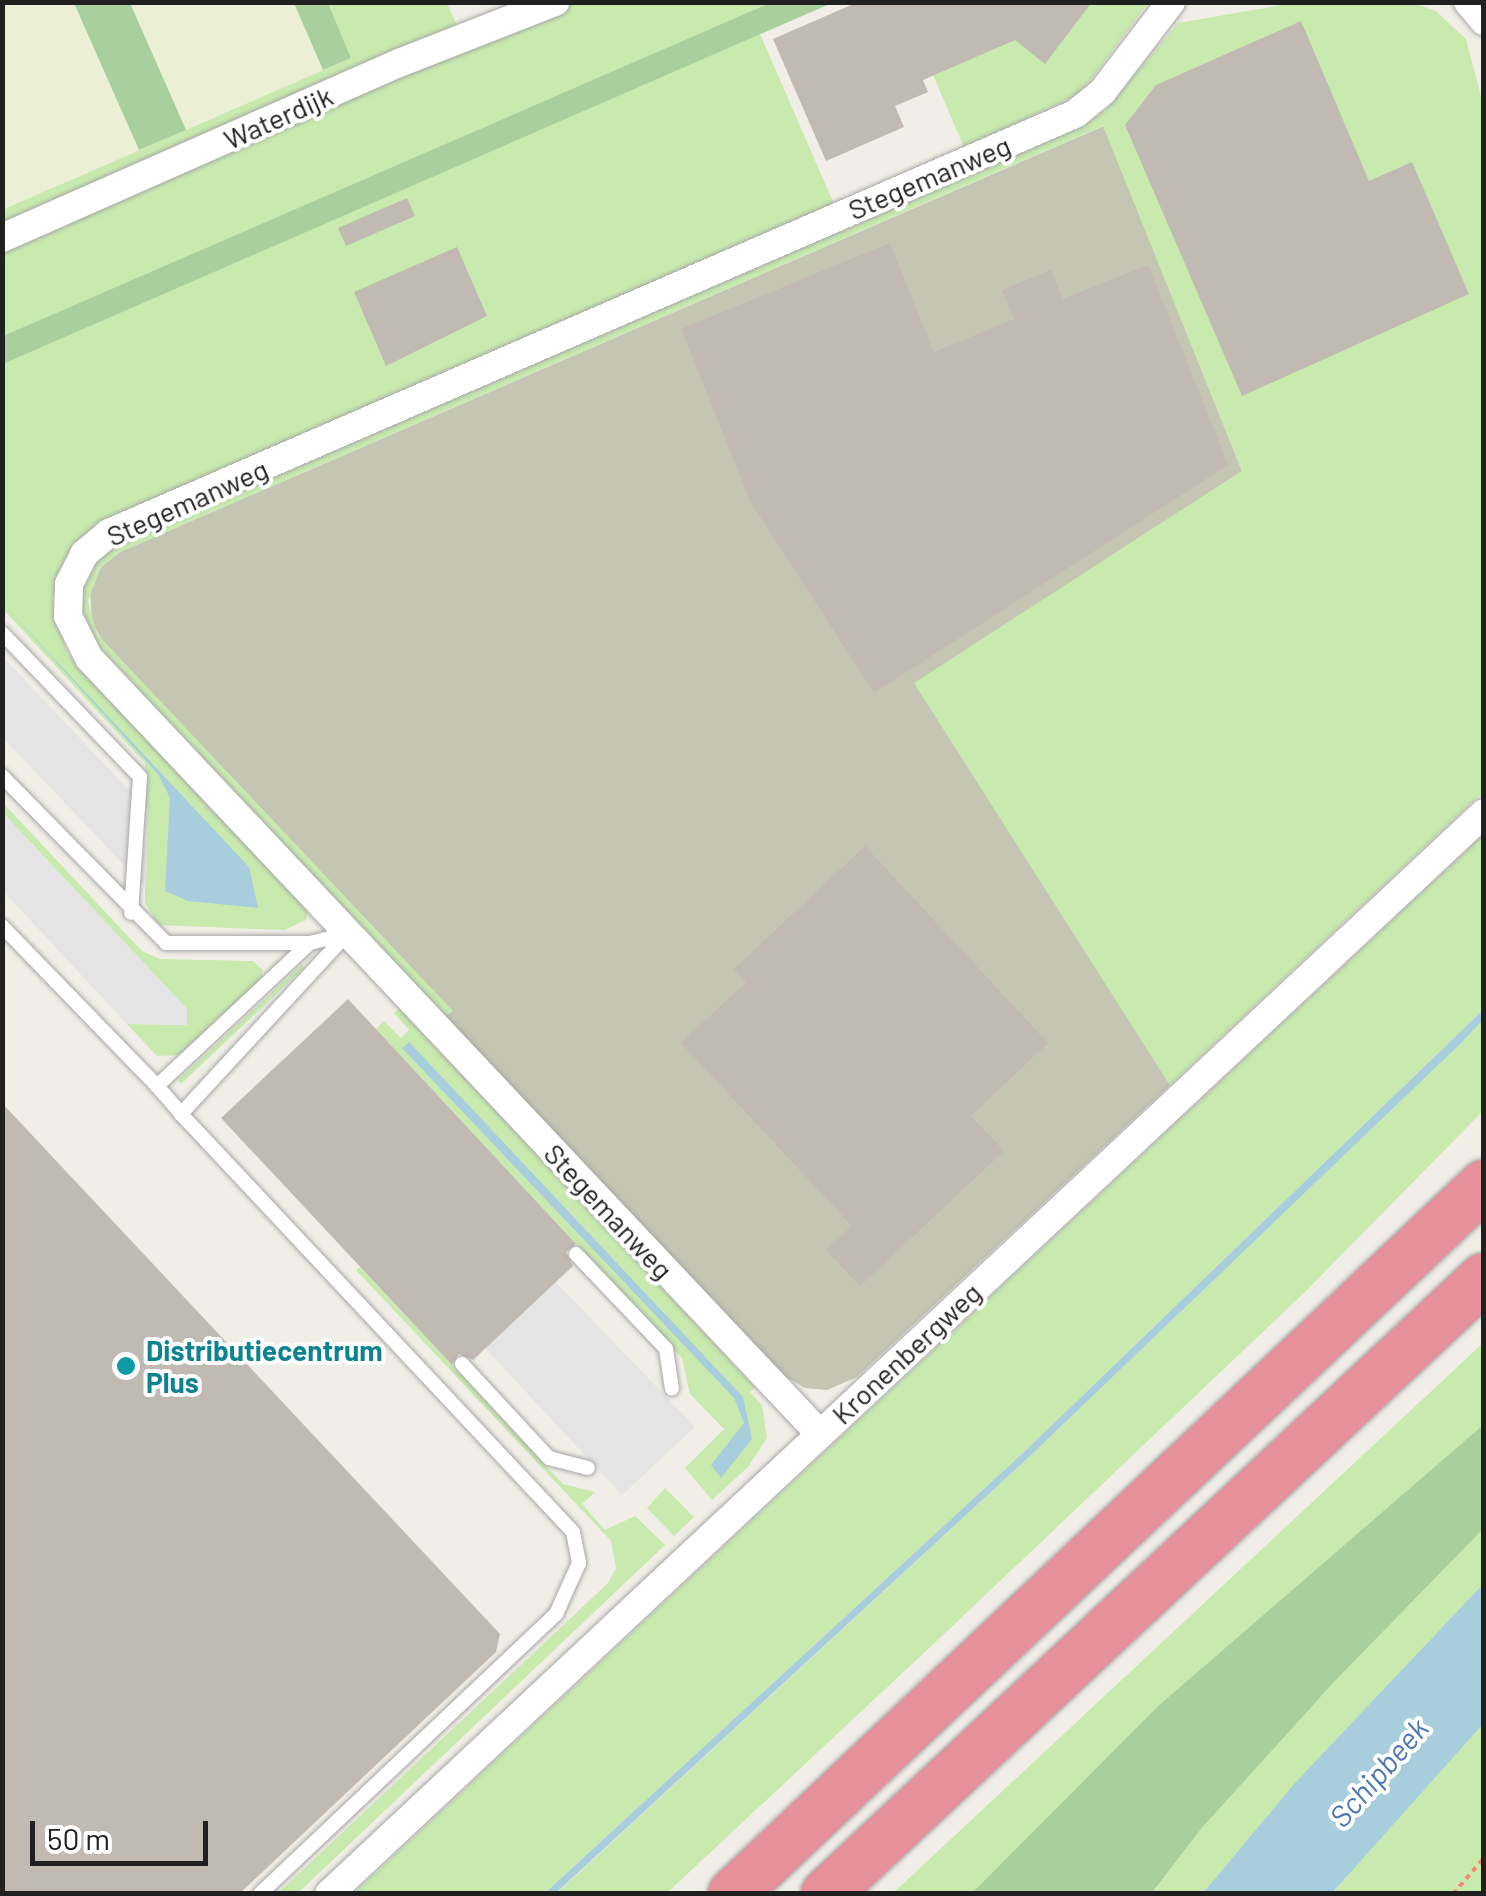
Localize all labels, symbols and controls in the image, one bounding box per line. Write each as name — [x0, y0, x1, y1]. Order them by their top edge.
street label: Waterdijk — [218, 78, 338, 156]
street label: Stegemanweg — [843, 128, 1015, 226]
street label: Stegemanweg — [101, 451, 273, 553]
street label: Stegemanweg — [538, 1136, 680, 1286]
street label: Kronenbergweg — [824, 1275, 988, 1431]
place label: Distributiecentrum Plus — [146, 1333, 383, 1399]
marker: Distributiecentrum Plus — [115, 1355, 137, 1377]
water label: Schipbeek — [1321, 1710, 1435, 1834]
scale bar — [35, 1801, 212, 1863]
text: 50 m — [47, 1820, 110, 1856]

